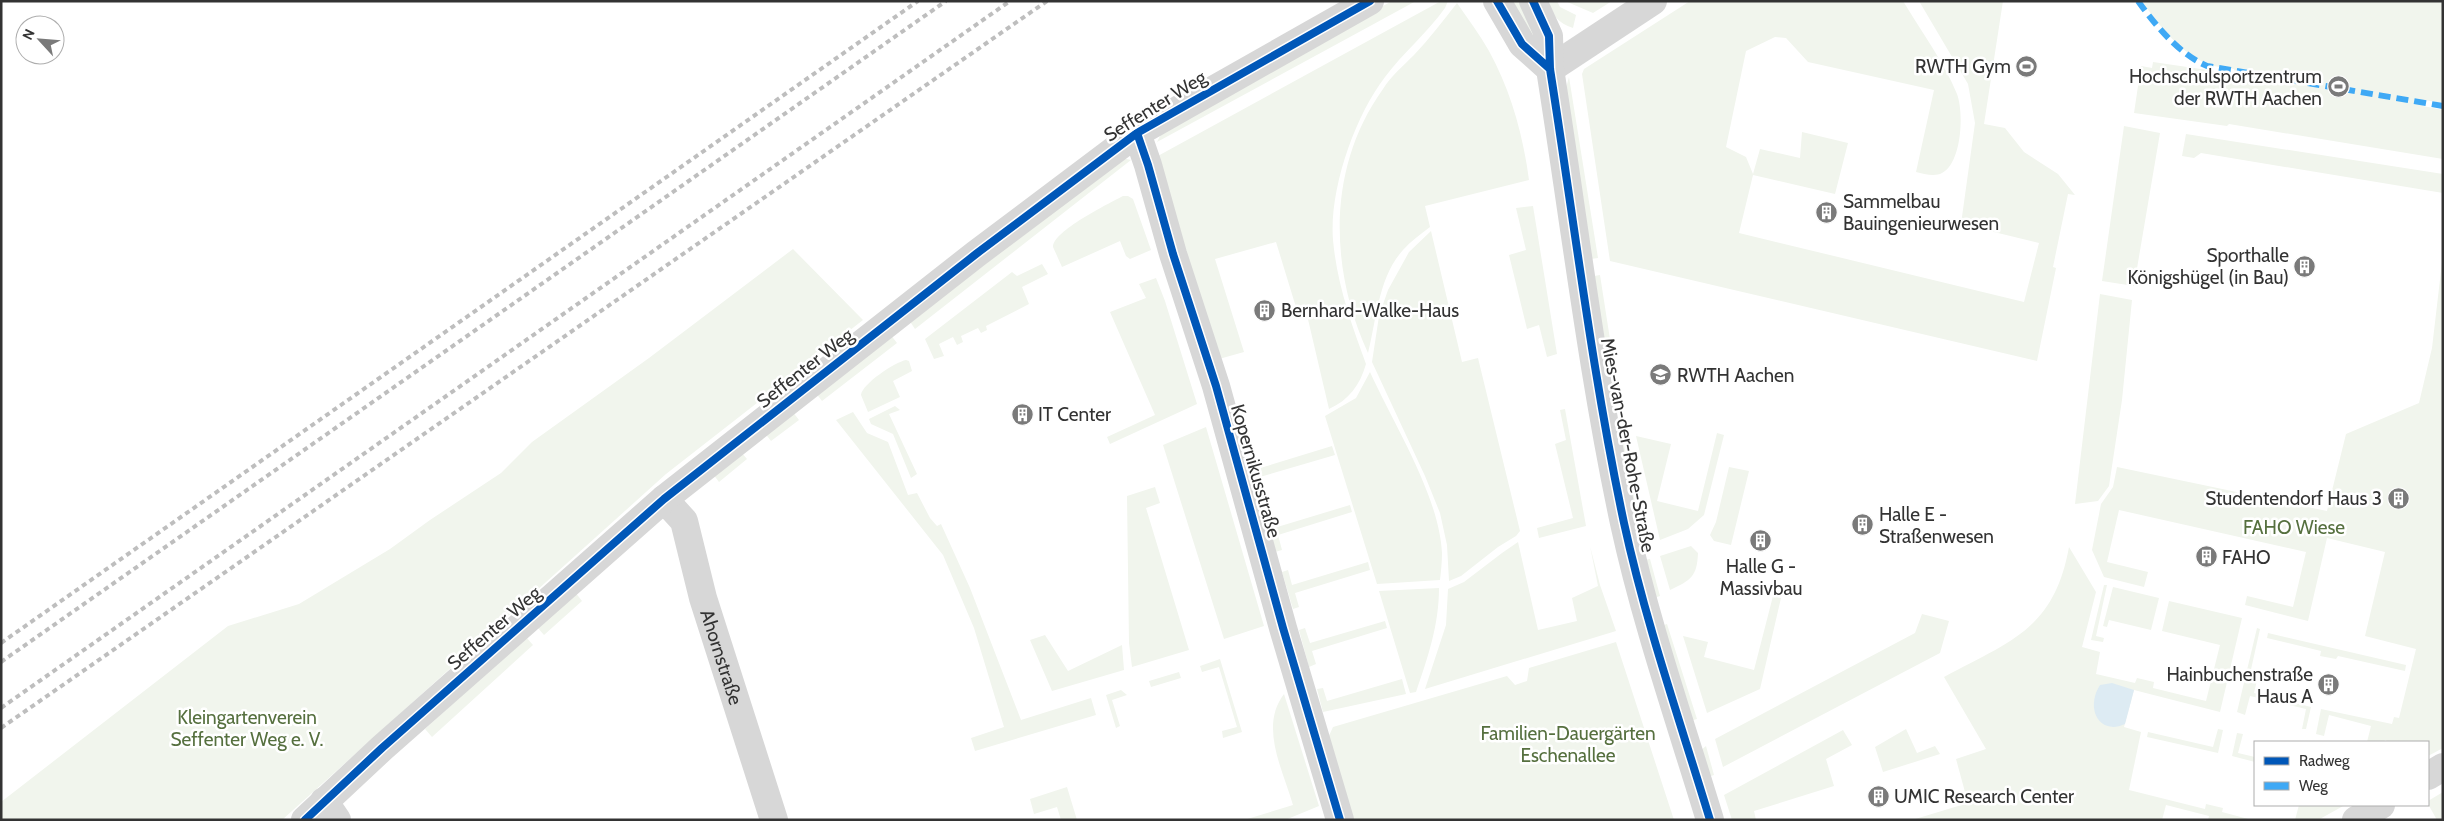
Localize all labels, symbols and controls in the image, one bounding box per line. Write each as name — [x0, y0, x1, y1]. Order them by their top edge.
north arrow — [15, 15, 65, 65]
text: N — [18, 26, 39, 43]
sports icon: RWTH Gym — [2015, 54, 2039, 78]
place label: RWTH Gym — [1915, 55, 2011, 78]
street label: Seffenter Weg — [1100, 65, 1211, 147]
place label: Hochschulsportzentrum der RWTH Aachen — [2129, 65, 2322, 110]
sports icon: Hochschulsportzentrum der RWTH Aachen — [2326, 75, 2350, 99]
place label: Sammelbau Bauingenieurwesen — [1843, 190, 1999, 235]
building icon: Sammelbau Bauingenieurwesen — [1815, 200, 1839, 224]
place label: Sporthalle Königshügel (in Bau) — [2127, 244, 2289, 289]
building icon: Sporthalle Königshügel (in Bau) — [2293, 254, 2317, 278]
building icon: Bernhard-Walke-Haus — [1253, 298, 1277, 322]
place label: Bernhard-Walke-Haus — [1281, 299, 1459, 322]
street label: Seffenter Weg — [752, 323, 858, 413]
street label: Mies-van-der-Rohe-Straße — [1596, 336, 1660, 554]
school or university icon: RWTH Aachen — [1649, 363, 1673, 387]
place label: RWTH Aachen — [1677, 364, 1794, 387]
building icon: IT Center — [1010, 402, 1034, 426]
street label: Kopernikusstraße — [1226, 402, 1286, 541]
place label: IT Center — [1038, 403, 1111, 426]
building icon: Studentendorf Haus 3 — [2386, 486, 2410, 510]
place label: Studentendorf Haus 3 — [2205, 487, 2382, 510]
place label: Halle E - Straßenwesen — [1879, 503, 1994, 548]
building icon: Halle E - Straßenwesen — [1851, 513, 1875, 537]
park label: FAHO Wiese — [2243, 516, 2345, 539]
building icon: Halle G - Massivbau — [1749, 528, 1773, 552]
building icon: FAHO — [2194, 545, 2218, 569]
place label: FAHO — [2222, 546, 2271, 569]
place label: Halle G - Massivbau — [1719, 555, 1803, 600]
street label: Seffenter Weg — [443, 581, 546, 675]
street label: Ahornstraße — [696, 606, 748, 708]
place label: Hainbuchenstraße Haus A — [2166, 663, 2313, 708]
building icon: Hainbuchenstraße Haus A — [2317, 673, 2341, 697]
park label: Kleingartenverein Seffenter Weg e. V. — [170, 706, 324, 751]
park label: Familien-Dauergärten Eschenallee — [1480, 722, 1656, 767]
legend — [2254, 741, 2429, 806]
text: Radweg — [2299, 752, 2350, 770]
text: Weg — [2299, 777, 2328, 795]
building icon: UMIC Research Center — [1866, 784, 1890, 808]
place label: UMIC Research Center — [1894, 785, 2074, 808]

